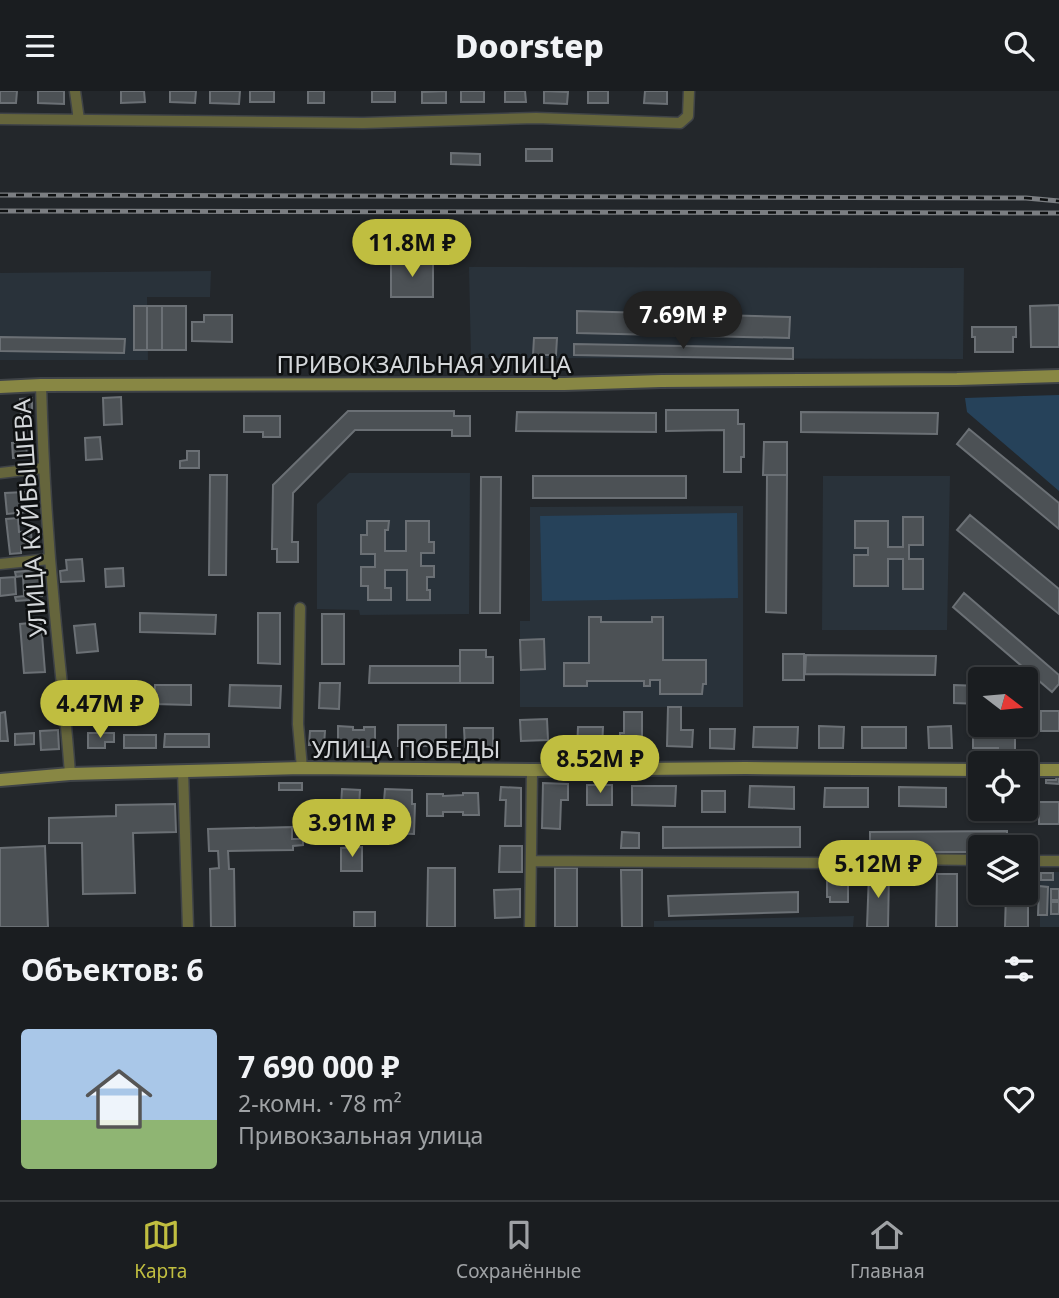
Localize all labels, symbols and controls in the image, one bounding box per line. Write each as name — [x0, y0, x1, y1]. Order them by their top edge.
text: Doorstep — [455, 24, 604, 67]
icon: menu — [21, 27, 59, 65]
icon: search — [1000, 27, 1038, 65]
pin: 11.8M ₽ — [347, 219, 477, 279]
text: 11.8M ₽ — [368, 226, 456, 258]
pin: 7.69M ₽ — [618, 292, 748, 351]
text: 7.69M ₽ — [639, 298, 727, 330]
street label: ПРИВОКЗАЛЬНАЯ УЛИЦА — [277, 347, 572, 380]
street label: УЛИЦА КУЙБЫШЕВА — [4, 397, 54, 638]
north arrow — [968, 667, 1038, 737]
map controls — [968, 667, 1038, 905]
pin: 4.47M ₽ — [35, 681, 165, 740]
text: 4.47M ₽ — [56, 687, 144, 719]
street label: УЛИЦА ПОБЕДЫ — [312, 732, 500, 765]
pin: 8.52M ₽ — [535, 735, 665, 795]
text: 8.52M ₽ — [556, 742, 644, 774]
button: locate — [968, 751, 1038, 821]
pin: 3.91M ₽ — [287, 799, 417, 859]
text: 3.91M ₽ — [308, 806, 396, 838]
button: layers — [968, 835, 1038, 905]
pin: 5.12M ₽ — [813, 841, 943, 900]
text: 5.12M ₽ — [834, 847, 922, 879]
text: Объектов: 6 — [21, 949, 204, 990]
icon: filters — [1000, 950, 1038, 988]
text: 7 690 000 ₽ — [238, 1046, 400, 1087]
icon: home — [77, 1057, 161, 1141]
icon: heart — [1000, 1080, 1038, 1118]
text: 2-комн. · 78 m² — [238, 1087, 402, 1119]
text: Привокзальная улица — [238, 1119, 483, 1151]
tab: Карта — [134, 1216, 187, 1284]
tab: Сохранённые — [456, 1216, 581, 1284]
tab: Главная — [850, 1216, 925, 1284]

